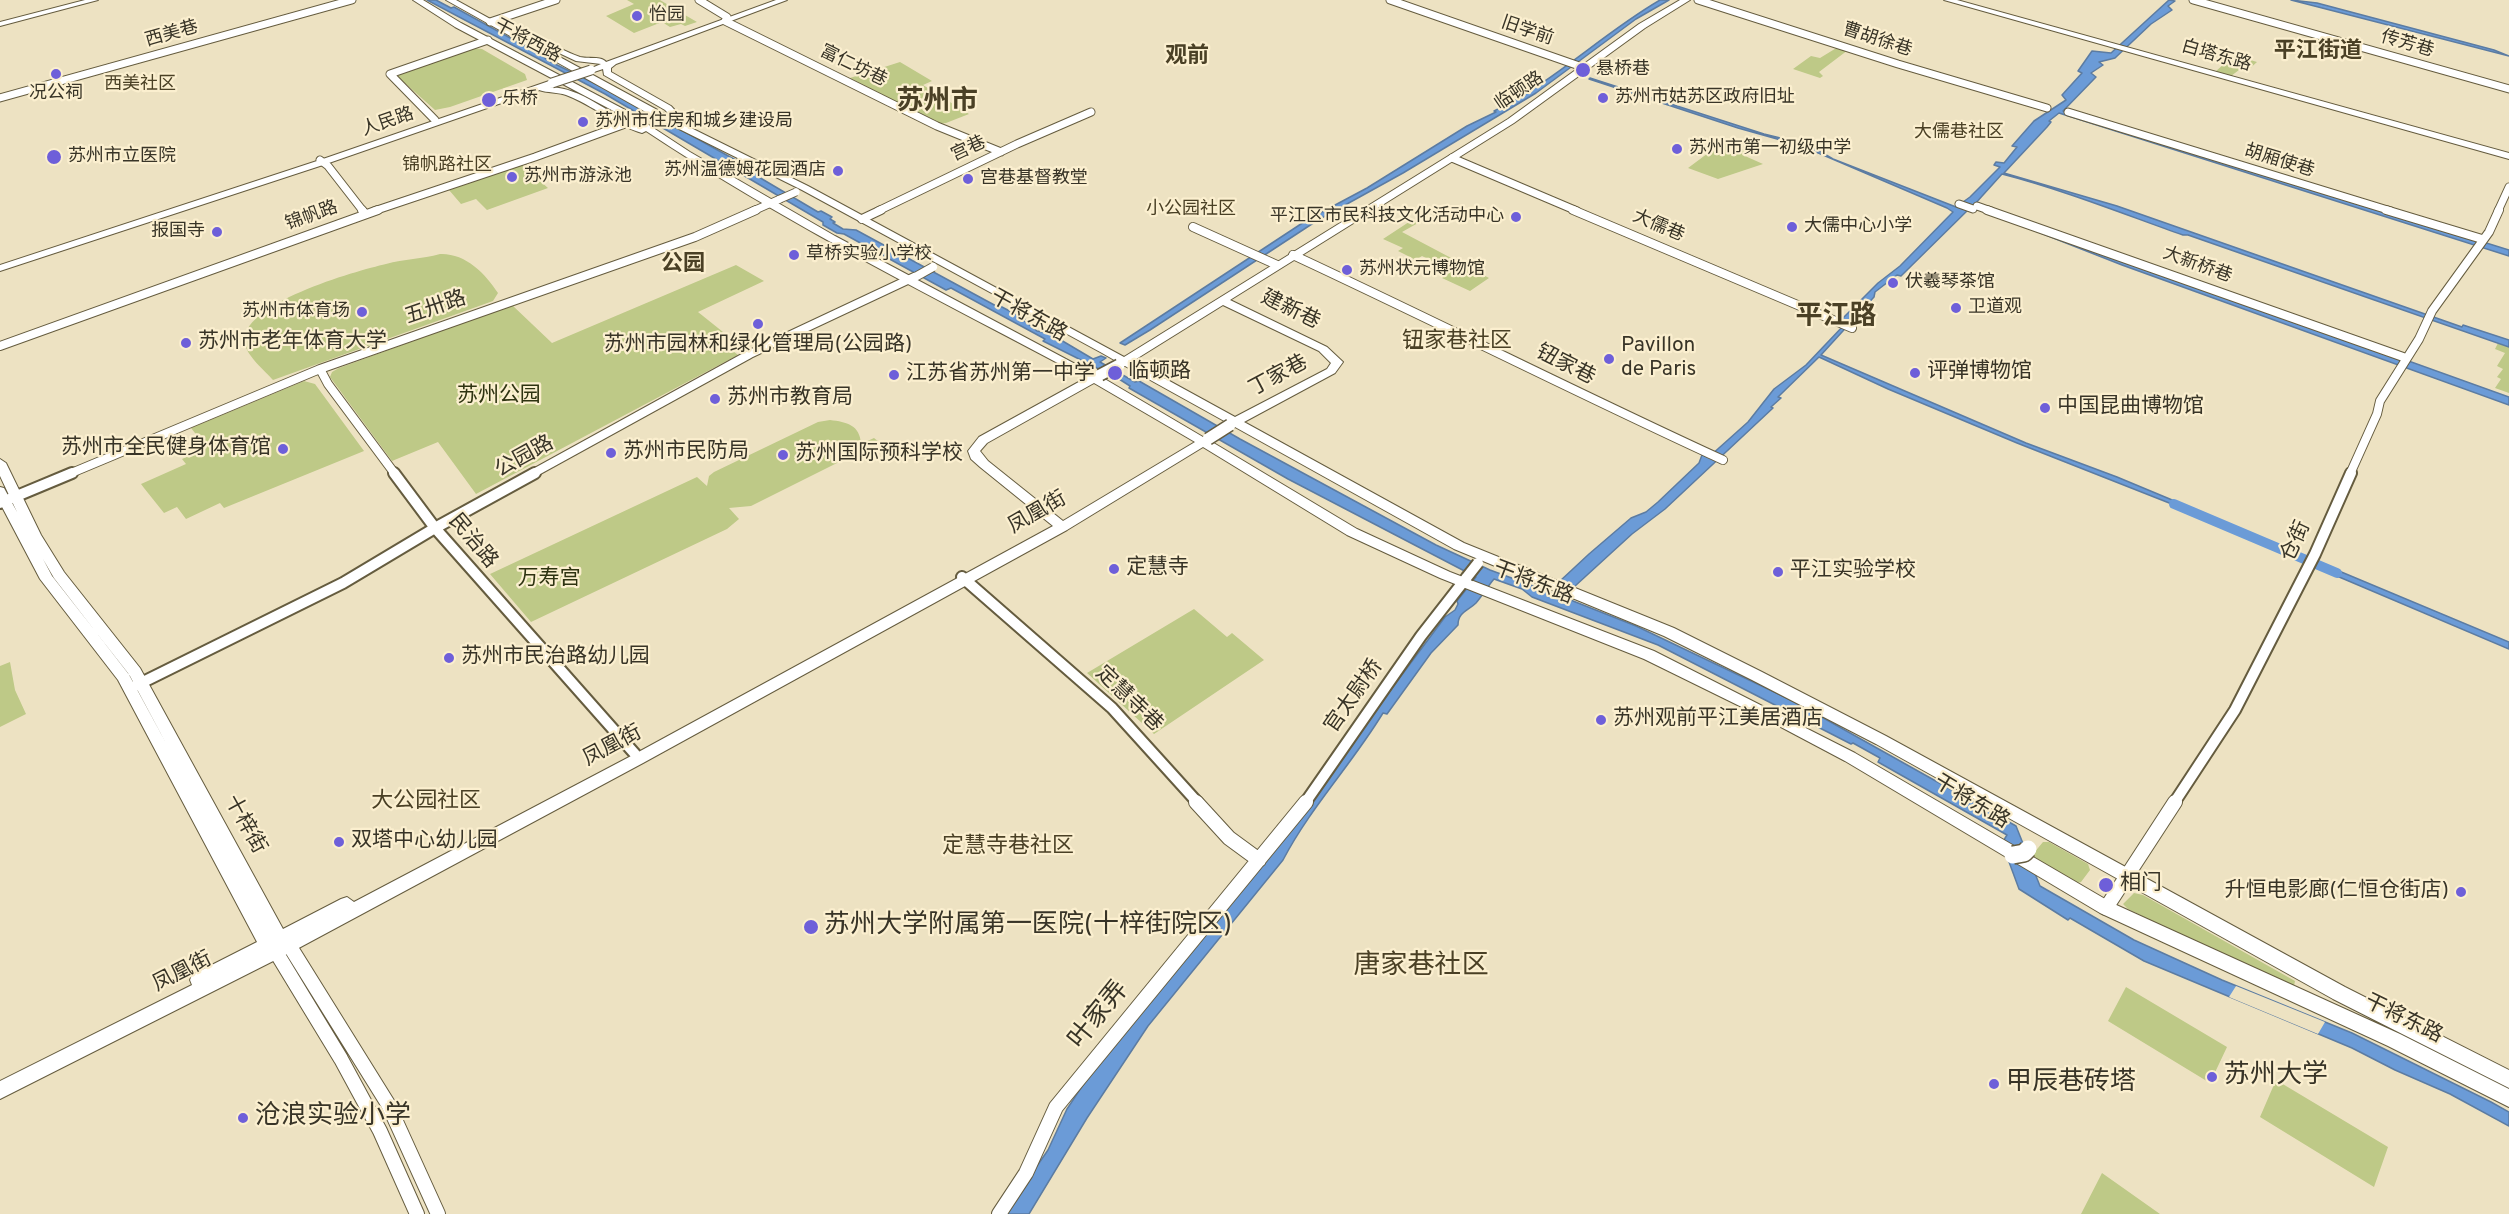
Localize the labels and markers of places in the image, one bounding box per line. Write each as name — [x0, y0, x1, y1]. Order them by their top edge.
place label: 怡园 — [649, 5, 685, 27]
marker: 怡园 — [630, 9, 644, 23]
place label: 悬桥巷 — [1596, 59, 1650, 81]
marker: 悬桥巷 — [1574, 61, 1592, 79]
marker: 况公祠 — [49, 67, 63, 81]
place label: 况公祠 — [29, 83, 83, 105]
place label: 苏州市姑苏区政府旧址 — [1615, 87, 1795, 109]
place label: 乐桥 — [502, 89, 538, 111]
marker: 乐桥 — [480, 91, 498, 109]
marker: 苏州市姑苏区政府旧址 — [1596, 91, 1610, 105]
place label: 苏州市住房和城乡建设局 — [595, 111, 793, 133]
marker: 苏州市住房和城乡建设局 — [576, 115, 590, 129]
place label: 苏州市第一初级中学 — [1689, 138, 1851, 160]
marker: 苏州市第一初级中学 — [1670, 142, 1684, 156]
place label: 苏州市立医院 — [68, 146, 176, 168]
marker: 苏州市立医院 — [45, 148, 63, 166]
place label: 苏州温德姆花园酒店 — [664, 160, 826, 182]
marker: 苏州温德姆花园酒店 — [831, 164, 845, 178]
place label: 苏州市游泳池 — [524, 166, 632, 188]
place label: 宫巷基督教堂 — [980, 168, 1088, 190]
marker: 苏州市游泳池 — [505, 170, 519, 184]
marker: 宫巷基督教堂 — [961, 172, 975, 186]
place label: 平江区市民科技文化活动中心 — [1270, 206, 1504, 228]
marker: 平江区市民科技文化活动中心 — [1509, 210, 1523, 224]
place label: 大儒中心小学 — [1804, 216, 1912, 238]
marker: 大儒中心小学 — [1785, 220, 1799, 234]
place label: 报国寺 — [151, 221, 205, 243]
marker: 报国寺 — [210, 225, 224, 239]
place label: 草桥实验小学校 — [806, 244, 932, 266]
marker: 草桥实验小学校 — [787, 248, 801, 262]
place label: 苏州状元博物馆 — [1359, 259, 1485, 281]
marker: 苏州状元博物馆 — [1340, 263, 1354, 277]
place label: 伏羲琴茶馆 — [1905, 272, 1995, 294]
marker: 伏羲琴茶馆 — [1886, 276, 1900, 290]
place label: 卫道观 — [1968, 297, 2022, 319]
place label: 苏州市体育场 — [242, 301, 350, 323]
marker: 卫道观 — [1949, 301, 1963, 315]
marker: 苏州市体育场 — [355, 305, 369, 319]
marker: 苏州市园林和绿化管理局(公园路) — [751, 317, 765, 331]
place label: 苏州市老年体育大学 — [198, 330, 387, 356]
place label: 苏州市园林和绿化管理局(公园路) — [604, 333, 912, 359]
place label: Pavillon de Paris — [1621, 334, 1696, 384]
marker: 苏州市老年体育大学 — [179, 336, 193, 350]
marker: Pavillon de Paris — [1602, 352, 1616, 366]
place label: 临顿路 — [1128, 360, 1191, 386]
place label: 评弹博物馆 — [1927, 360, 2032, 386]
place label: 江苏省苏州第一中学 — [906, 362, 1095, 388]
marker: 临顿路 — [1106, 364, 1124, 382]
marker: 评弹博物馆 — [1908, 366, 1922, 380]
marker: 江苏省苏州第一中学 — [887, 368, 901, 382]
place label: 苏州市教育局 — [727, 386, 853, 412]
marker: 苏州市教育局 — [708, 392, 722, 406]
place label: 中国昆曲博物馆 — [2057, 395, 2204, 421]
marker: 中国昆曲博物馆 — [2038, 401, 2052, 415]
place label: 苏州市全民健身体育馆 — [61, 436, 271, 462]
place label: 苏州市民防局 — [623, 440, 749, 466]
marker: 苏州市全民健身体育馆 — [276, 442, 290, 456]
place label: 苏州国际预科学校 — [795, 442, 963, 468]
marker: 苏州市民防局 — [604, 446, 618, 460]
marker: 苏州国际预科学校 — [776, 448, 790, 462]
place label: 定慧寺 — [1126, 556, 1189, 582]
place label: 平江实验学校 — [1790, 559, 1916, 585]
marker: 定慧寺 — [1107, 562, 1121, 576]
marker: 平江实验学校 — [1771, 565, 1785, 579]
place label: 苏州市民治路幼儿园 — [461, 645, 650, 671]
marker: 苏州市民治路幼儿园 — [442, 651, 456, 665]
place label: 苏州观前平江美居酒店 — [1613, 707, 1823, 733]
marker: 苏州观前平江美居酒店 — [1594, 713, 1608, 727]
place label: 双塔中心幼儿园 — [351, 829, 498, 855]
marker: 双塔中心幼儿园 — [332, 835, 346, 849]
place label: 相门 — [2120, 872, 2162, 898]
marker: 相门 — [2097, 876, 2115, 894]
place label: 升恒电影廊(仁恒仓街店) — [2225, 879, 2449, 905]
marker: 升恒电影廊(仁恒仓街店) — [2454, 885, 2468, 899]
place label: 苏州大学附属第一医院(十梓街院区) — [824, 911, 1232, 943]
marker: 苏州大学附属第一医院(十梓街院区) — [802, 918, 820, 936]
place label: 苏州大学 — [2224, 1061, 2328, 1093]
place label: 甲辰巷砖塔 — [2006, 1068, 2136, 1100]
marker: 苏州大学 — [2205, 1070, 2219, 1084]
marker: 甲辰巷砖塔 — [1987, 1077, 2001, 1091]
place label: 沧浪实验小学 — [255, 1102, 411, 1134]
marker: 沧浪实验小学 — [236, 1111, 250, 1125]

